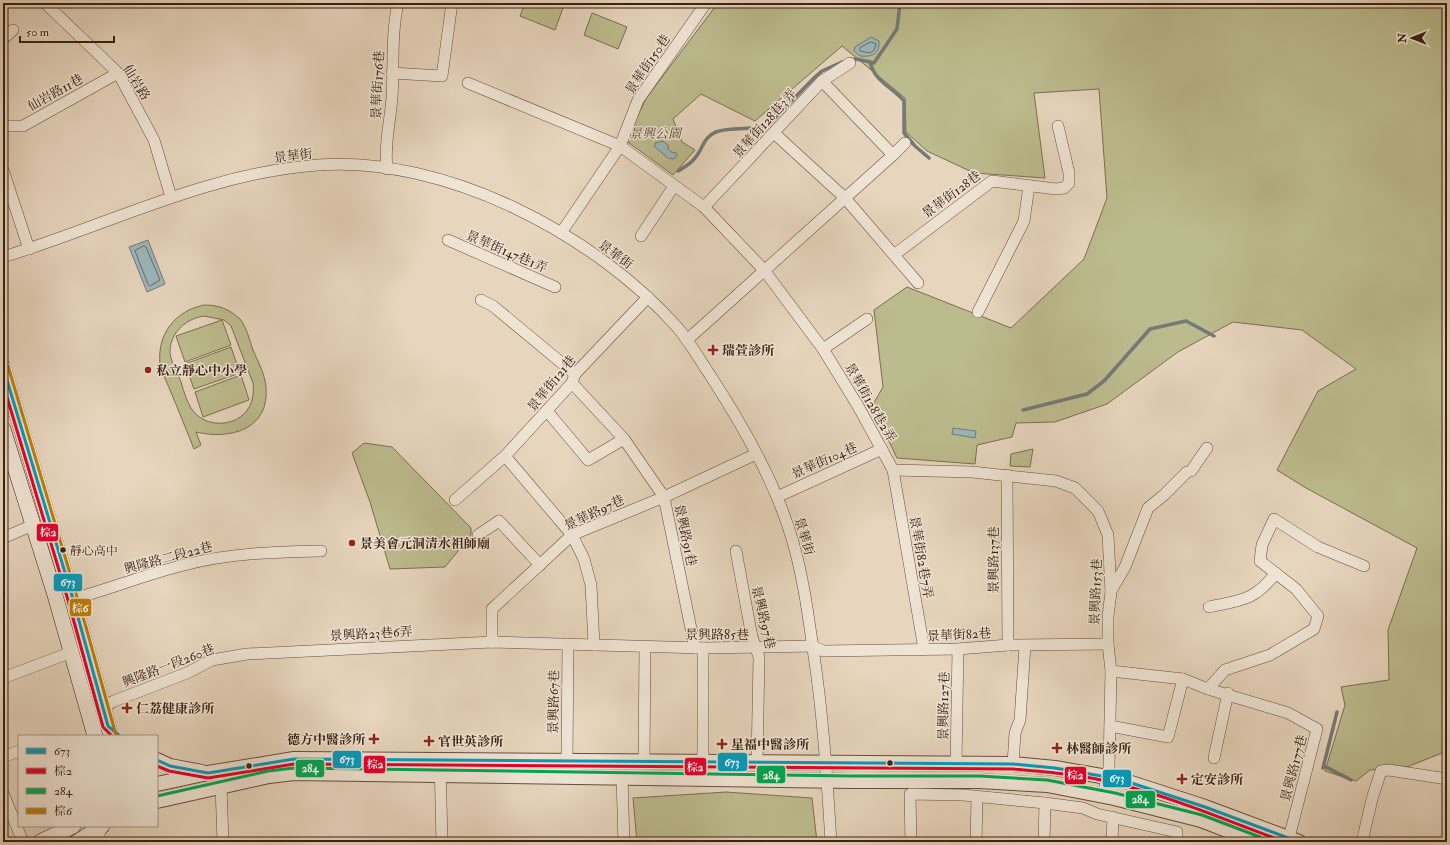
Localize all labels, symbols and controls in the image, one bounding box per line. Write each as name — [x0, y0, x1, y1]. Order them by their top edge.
scale bar — [20, 18, 114, 44]
north arrow — [1392, 18, 1432, 58]
text: 50 m — [26, 25, 50, 40]
street label: 景華街150巷 — [622, 32, 674, 98]
text: N — [1396, 32, 1409, 44]
street label: 景華街176巷 — [368, 50, 388, 120]
street label: 仙岩路 — [119, 62, 153, 103]
street label: 仙岩路11巷 — [25, 71, 86, 115]
street label: 景華街128巷3弄 — [730, 86, 800, 161]
park label: 景興公園 — [629, 126, 683, 142]
street label: 景華街 — [273, 146, 313, 166]
street label: 景華街128巷 — [919, 168, 984, 222]
street label: 景華街147巷1弄 — [463, 228, 550, 276]
street label: 景華街 — [595, 237, 636, 273]
place label: 瑞萱診所 — [722, 343, 775, 359]
marker: 瑞萱診所 — [707, 344, 719, 356]
street label: 景華街121巷 — [524, 352, 579, 415]
street label: 景華街128巷2弄 — [841, 360, 899, 445]
place label: 私立靜心中小學 — [156, 363, 248, 379]
marker: 私立靜心中小學 — [143, 365, 153, 375]
street label: 景華街104巷 — [789, 439, 860, 482]
street label: 景華路97巷 — [562, 492, 627, 534]
street label: 景興路91巷 — [671, 503, 699, 568]
street label: 景華街 — [791, 515, 817, 557]
street label: 景華街82巷7弄 — [906, 515, 936, 600]
line badge: 棕2 — [36, 523, 59, 542]
text: 棕2 — [40, 526, 57, 539]
street label: 景興路137巷 — [986, 526, 1002, 594]
place label: 景美會元洞清水祖師廟 — [360, 536, 490, 552]
street label: 興隆路二段22巷 — [122, 538, 214, 577]
marker: 景美會元洞清水祖師廟 — [347, 538, 357, 548]
place label: 靜心高中 — [70, 544, 118, 559]
marker: 靜心高中 — [58, 545, 68, 555]
street label: 景興路153巷 — [1087, 558, 1105, 626]
line badge: 673 — [53, 573, 83, 592]
text: 673 — [61, 576, 75, 589]
street label: 景興路97巷 — [748, 584, 778, 651]
line badge: 棕6 — [69, 598, 92, 617]
text: 棕6 — [72, 602, 90, 615]
street label: 景興路23巷6弄 — [329, 624, 413, 644]
street label: 景華街82巷 — [926, 625, 992, 645]
street label: 景興路85巷 — [685, 627, 749, 643]
street label: 興隆路一段260巷 — [120, 641, 217, 691]
street label: 景興路67巷 — [545, 670, 563, 734]
street label: 景興路127巷 — [935, 671, 953, 741]
place label: 仁荔健康診所 — [136, 701, 215, 717]
marker: 仁荔健康診所 — [121, 702, 133, 714]
place label: 德方中醫診所 — [287, 732, 366, 748]
marker: 德方中醫診所 — [368, 733, 380, 745]
street label: 景興路177巷 — [1277, 733, 1311, 803]
place label: 官世英診所 — [438, 734, 504, 750]
legend — [18, 735, 158, 827]
marker: 官世英診所 — [423, 735, 435, 747]
place label: 星福中醫診所 — [731, 737, 810, 753]
marker: 星福中醫診所 — [716, 738, 728, 750]
place label: 林醫師診所 — [1066, 741, 1132, 757]
marker: 林醫師診所 — [1051, 742, 1063, 754]
text: 673 — [54, 744, 70, 759]
line badge: 673 — [332, 750, 362, 769]
line badge: 673 — [717, 752, 748, 772]
text: 673 — [340, 753, 354, 766]
line badge: 棕2 — [363, 755, 386, 774]
text: 673 — [725, 756, 739, 769]
line badge: 棕2 — [684, 757, 707, 776]
text: 棕2 — [367, 758, 384, 771]
unlabelled marker — [885, 758, 895, 768]
line badge: 284 — [295, 759, 325, 778]
unlabelled marker — [244, 761, 254, 771]
text: 棕2 — [687, 761, 704, 774]
text: 284 — [302, 762, 319, 776]
text: 棕2 — [54, 764, 72, 779]
line badge: 284 — [756, 765, 786, 784]
line badge: 棕2 — [1064, 766, 1087, 785]
text: 284 — [763, 769, 780, 783]
text: 棕2 — [1067, 769, 1084, 782]
line badge: 673 — [1102, 769, 1132, 788]
text: 673 — [1110, 772, 1124, 785]
place label: 定安診所 — [1191, 772, 1244, 788]
marker: 定安診所 — [1176, 773, 1188, 785]
text: 284 — [54, 784, 73, 799]
line badge: 284 — [1125, 790, 1156, 809]
text: 284 — [1132, 793, 1149, 807]
text: 棕6 — [54, 804, 73, 819]

